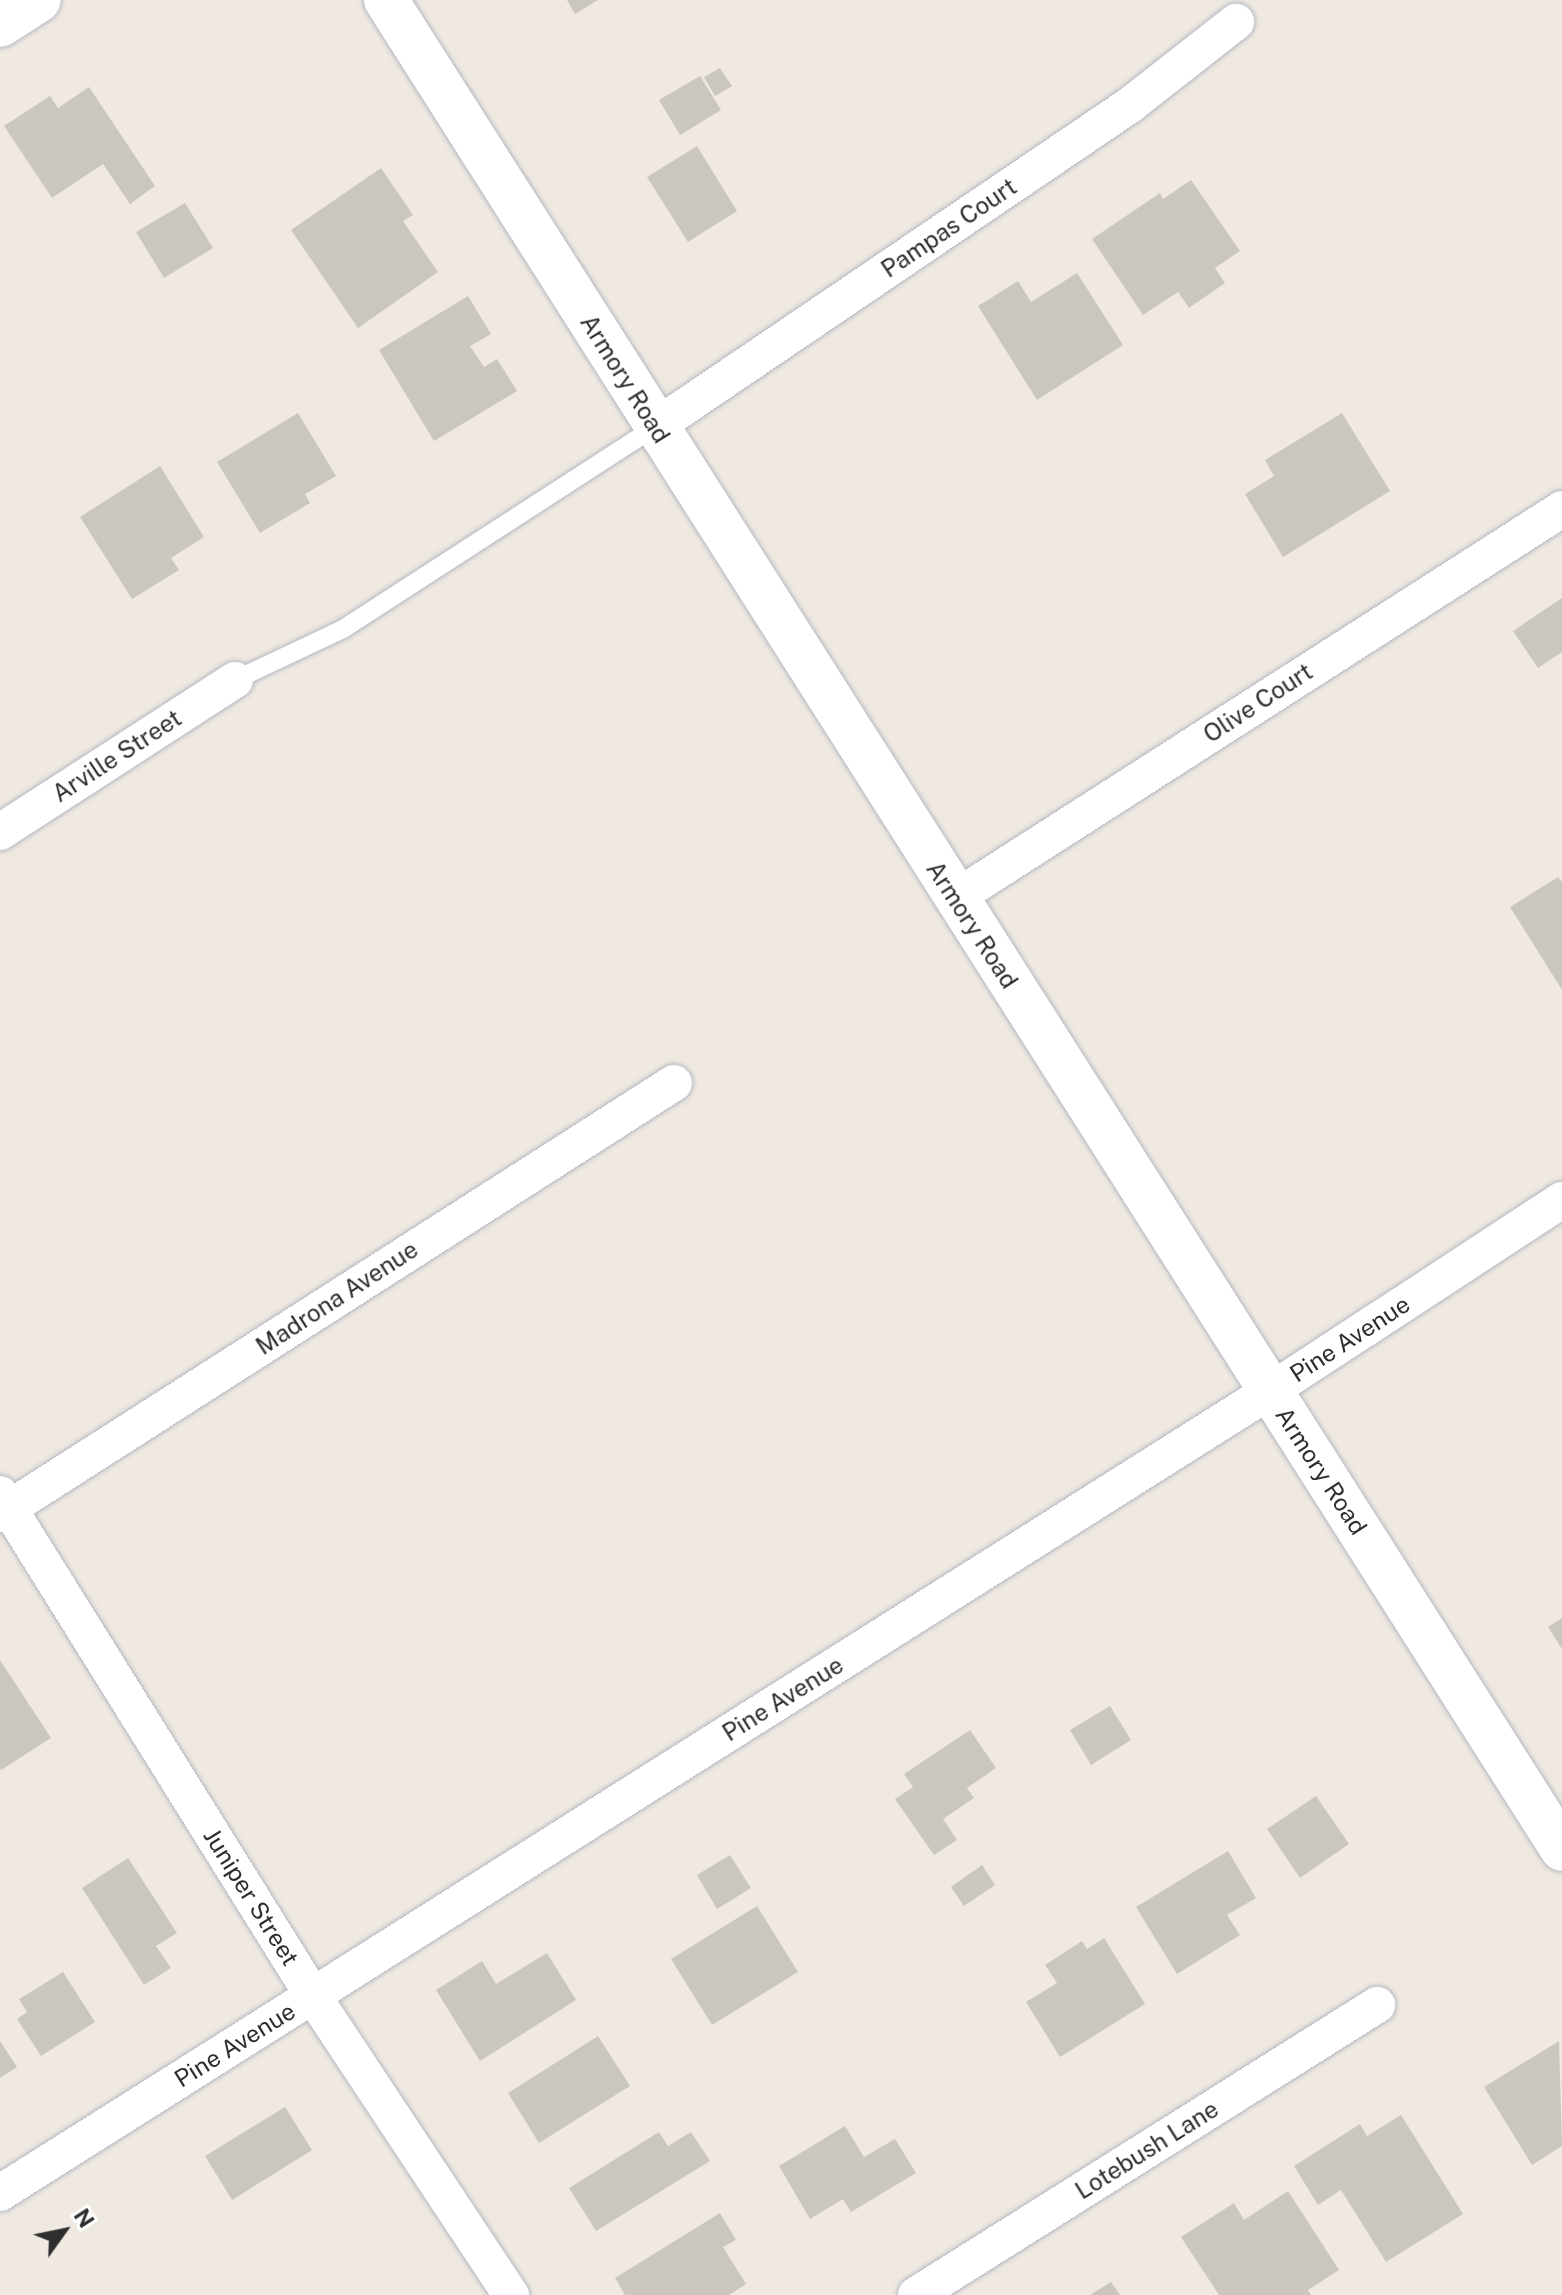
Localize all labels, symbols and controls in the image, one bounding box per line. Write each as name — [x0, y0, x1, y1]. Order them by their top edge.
street label: Pampas Court — [876, 172, 1022, 284]
street label: Armory Road — [574, 309, 676, 449]
street label: Olive Court — [1198, 657, 1318, 749]
street label: Arville Street — [47, 704, 187, 808]
street label: Armory Road — [920, 856, 1024, 994]
street label: Madrona Avenue — [251, 1235, 423, 1361]
street label: Pine Avenue — [1285, 1290, 1415, 1388]
street label: Armory Road — [1269, 1402, 1373, 1540]
street label: Pine Avenue — [717, 1650, 849, 1748]
street label: Juniper Street — [197, 1823, 305, 1971]
street label: Pine Avenue — [169, 1996, 301, 2094]
street label: Lotebush Lane — [1070, 2095, 1224, 2205]
north arrow — [24, 2191, 104, 2271]
text: N — [69, 2204, 100, 2232]

